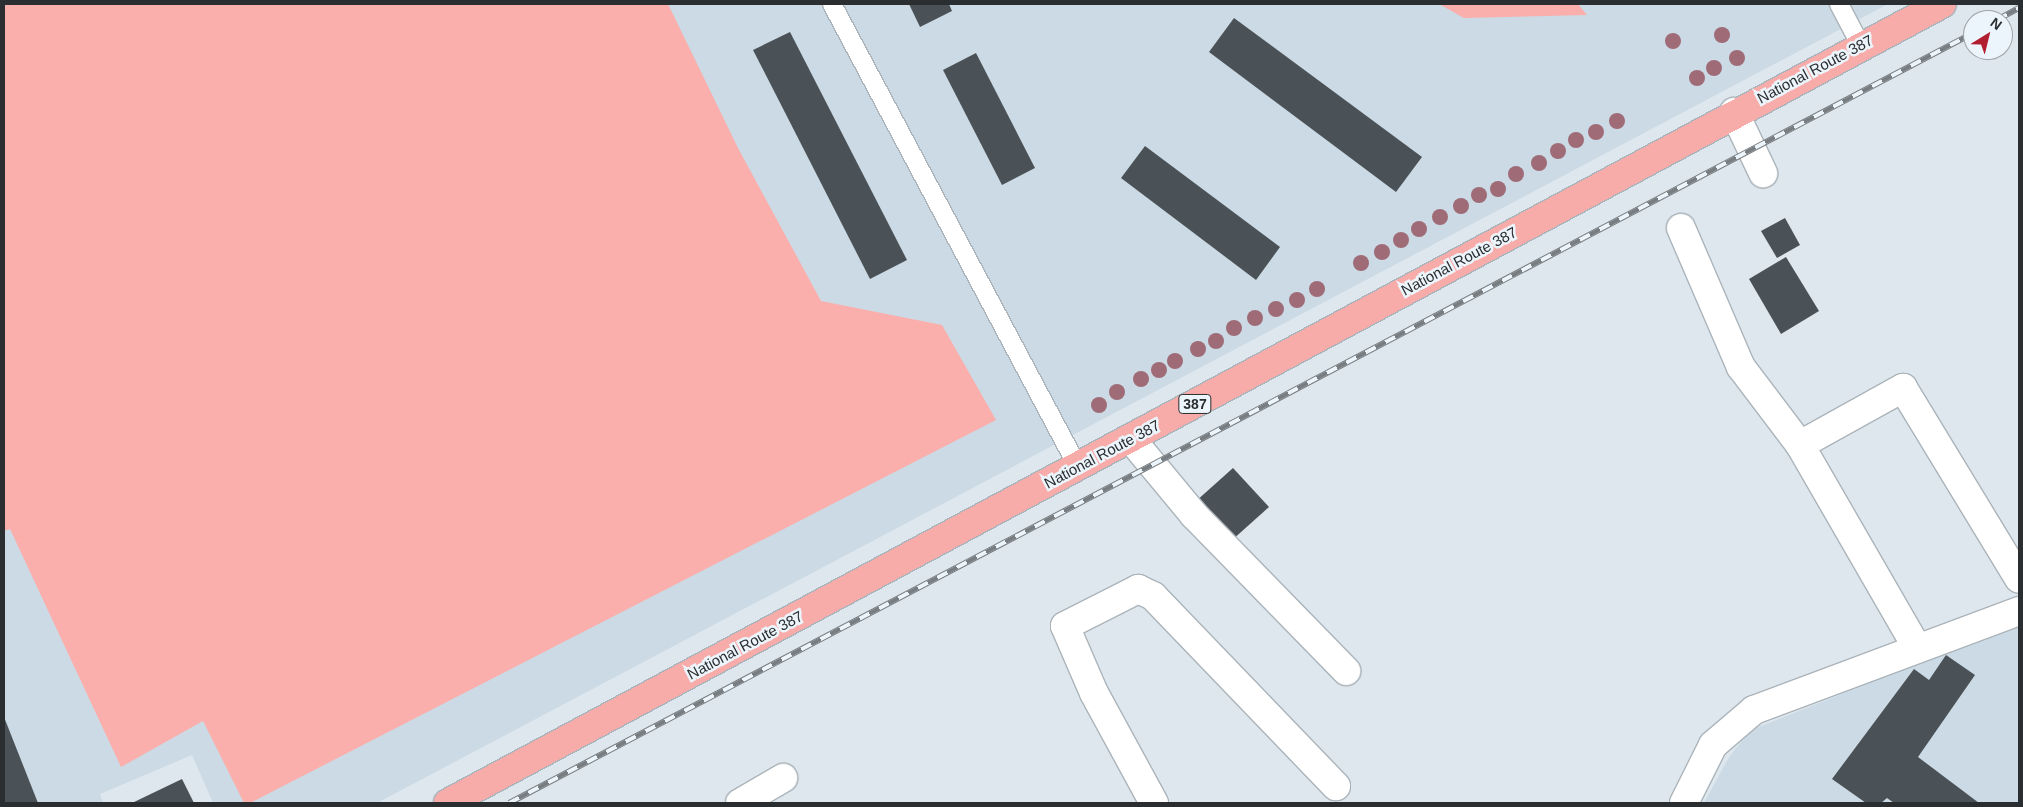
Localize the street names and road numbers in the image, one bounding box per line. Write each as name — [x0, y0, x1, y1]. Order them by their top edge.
street label: National Route 387 — [1754, 31, 1876, 107]
street label: National Route 387 — [1398, 223, 1520, 299]
road number: 387 — [1178, 392, 1212, 416]
street label: National Route 387 — [1041, 416, 1163, 492]
street label: National Route 387 — [684, 607, 806, 683]

